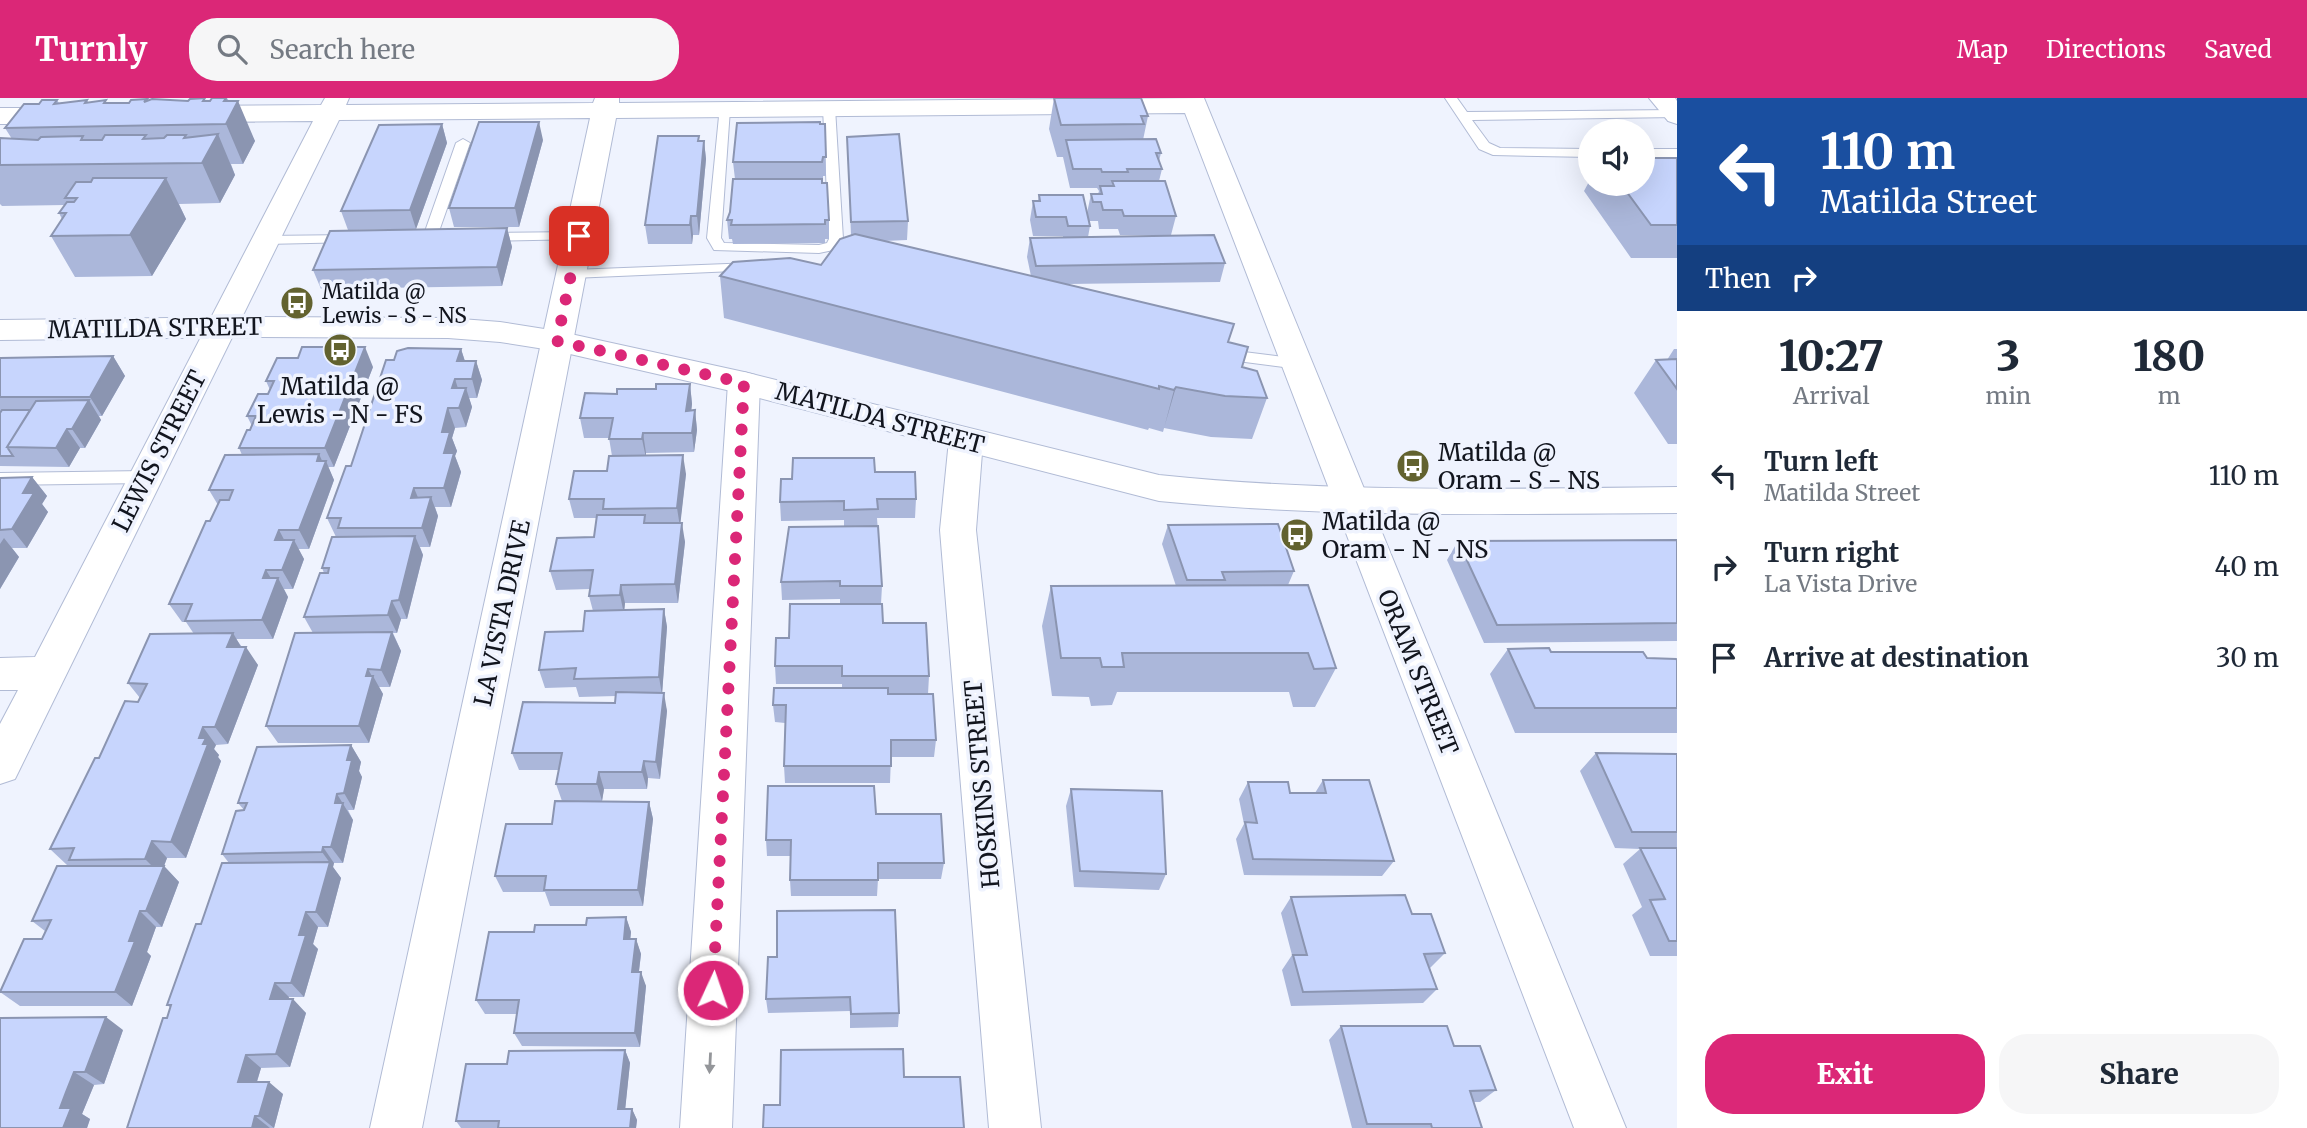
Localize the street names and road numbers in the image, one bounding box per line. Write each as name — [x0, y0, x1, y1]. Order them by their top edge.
street label: MATILDA STREET — [47, 311, 263, 345]
street label: LEWIS STREET — [105, 365, 213, 537]
street label: MATILDA STREET — [772, 375, 988, 461]
street label: LA VISTA DRIVE — [467, 516, 537, 709]
street label: ORAM STREET — [1371, 585, 1465, 760]
street label: HOSKINS STREET — [957, 678, 1007, 889]

